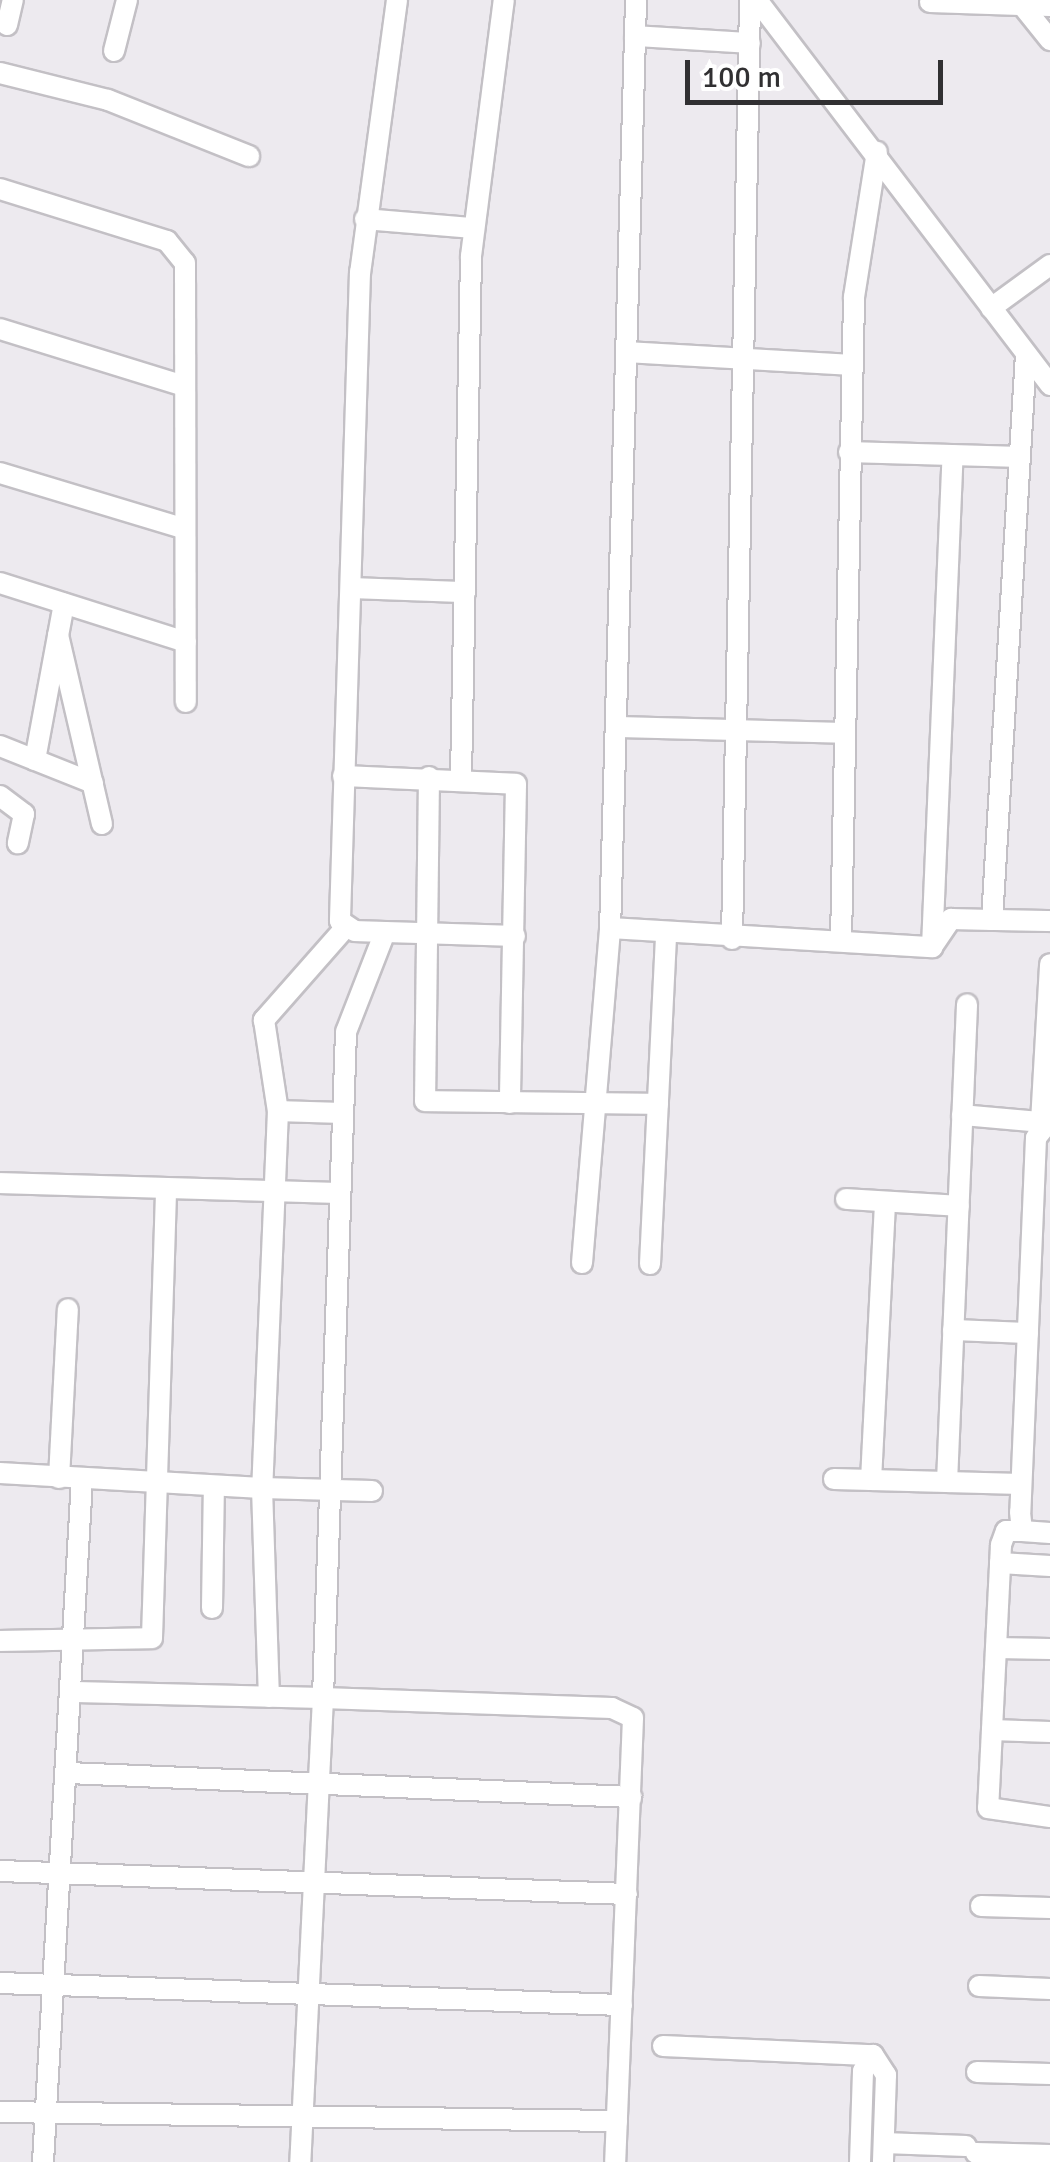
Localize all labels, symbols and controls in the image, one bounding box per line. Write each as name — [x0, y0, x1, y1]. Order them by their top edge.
scale bar — [690, 40, 948, 102]
text: 100 m — [702, 59, 781, 96]

